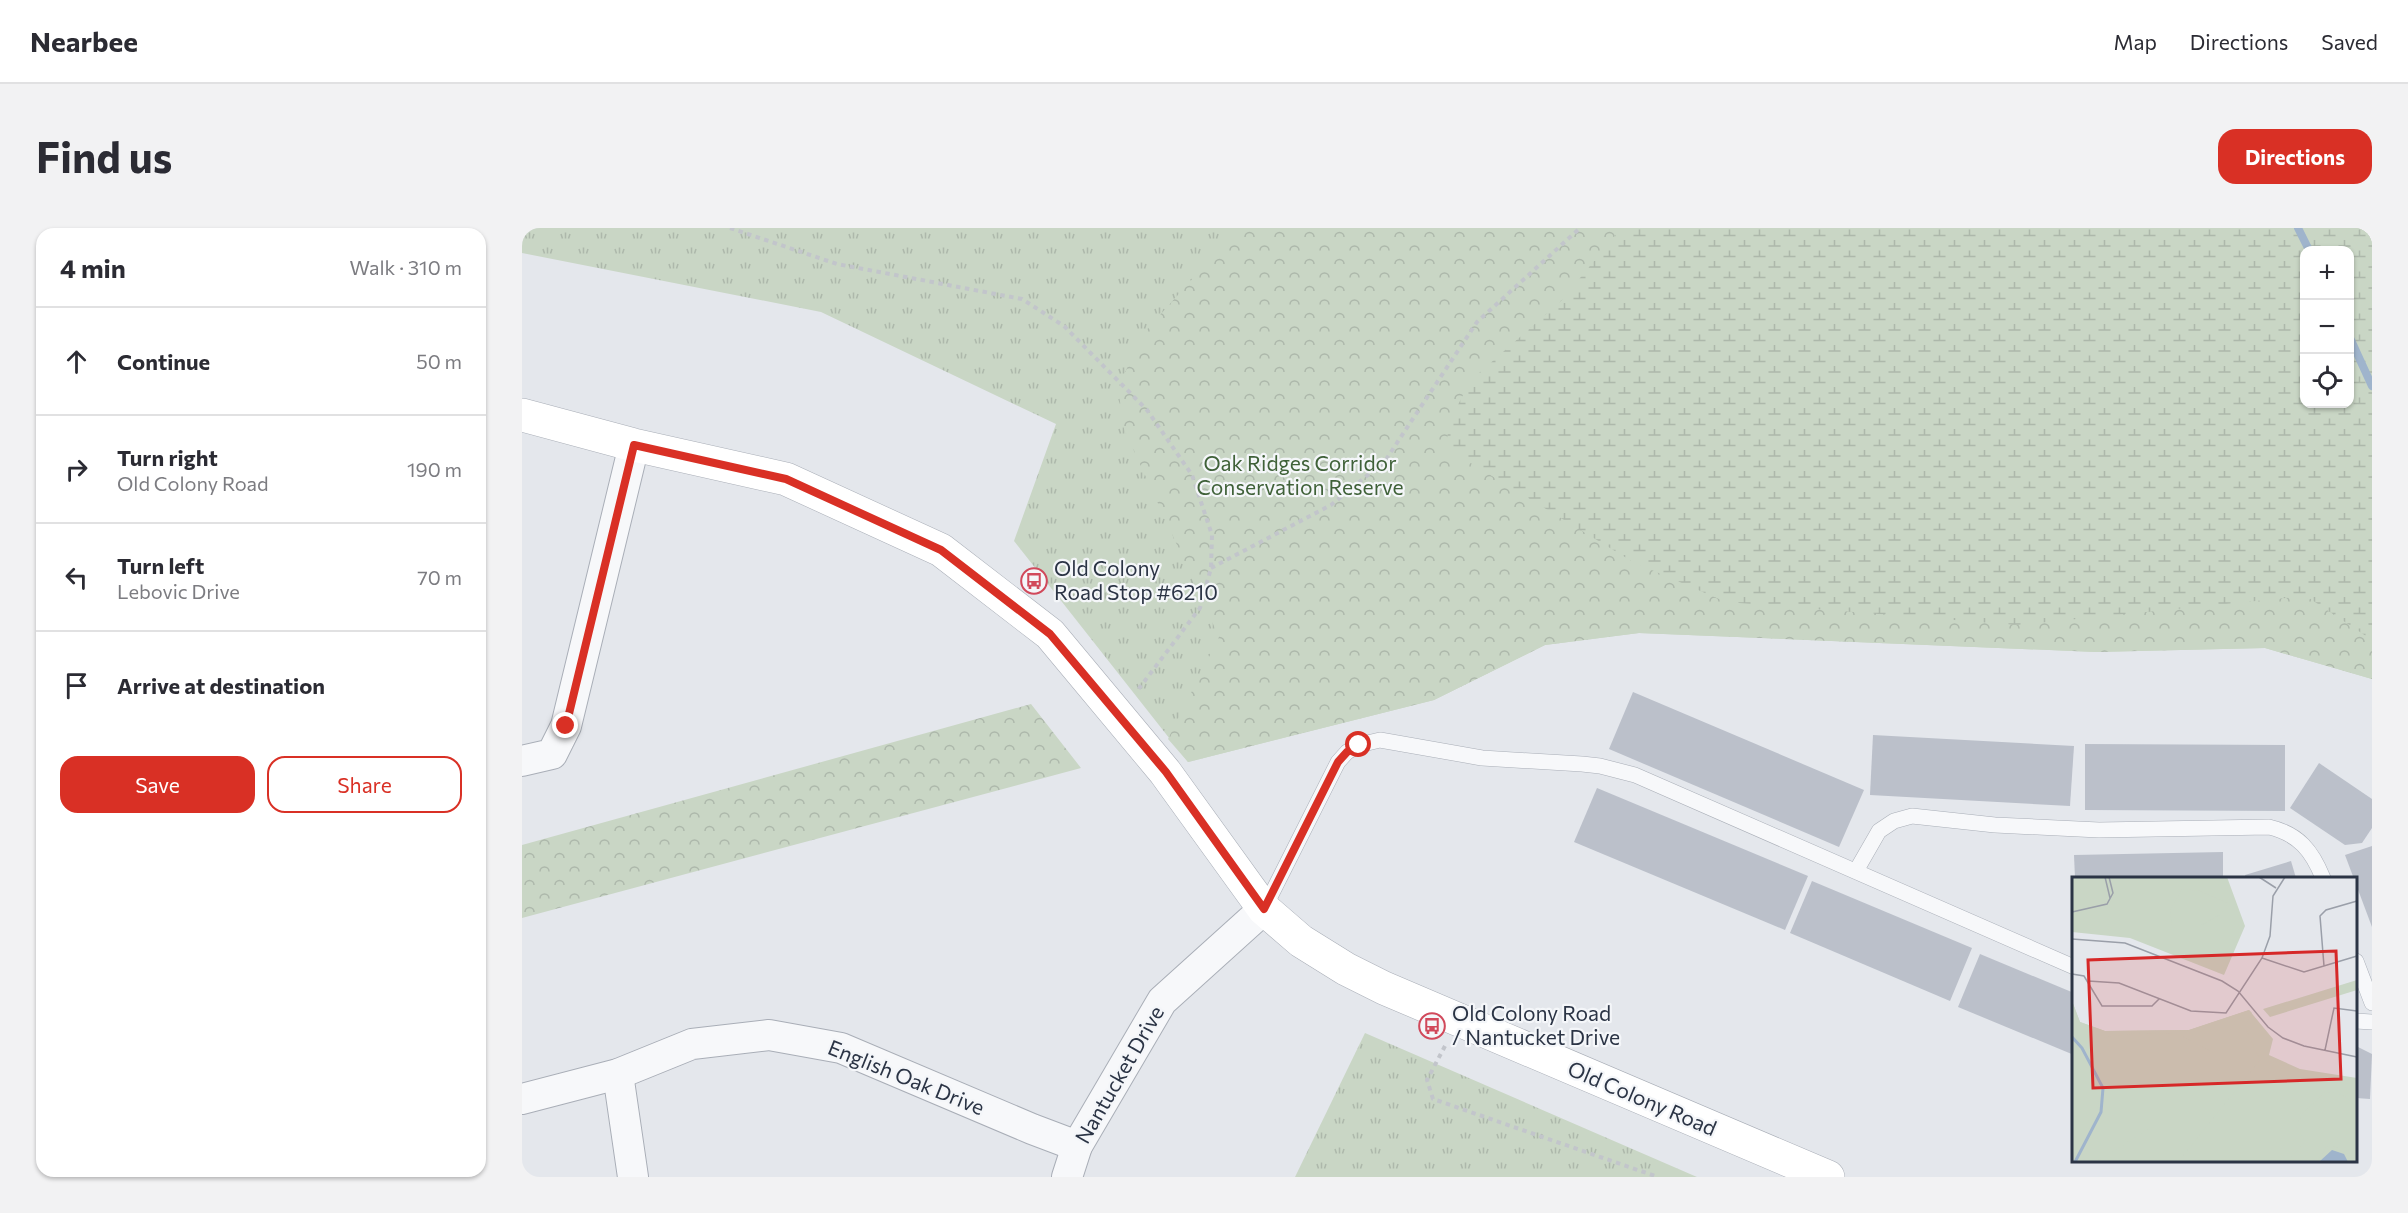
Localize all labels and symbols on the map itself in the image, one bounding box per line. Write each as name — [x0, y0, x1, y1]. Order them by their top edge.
park label: Oak Ridges Corridor Conservation Reserve — [1196, 450, 1404, 499]
place label: Old Colony Road Stop #6210 — [1054, 555, 1218, 604]
bus stop icon: Old Colony Road Stop #6210 — [1019, 566, 1049, 596]
route end — [552, 712, 578, 738]
route start — [1345, 731, 1371, 757]
inset map — [2072, 877, 2357, 1162]
place label: Old Colony Road / Nantucket Drive — [1452, 1000, 1620, 1049]
street label: Nantucket Drive — [1069, 1001, 1168, 1148]
bus stop icon: Old Colony Road / Nantucket Drive — [1417, 1011, 1447, 1041]
street label: English Oak Drive — [825, 1034, 988, 1119]
street label: Old Colony Road — [1564, 1055, 1721, 1140]

